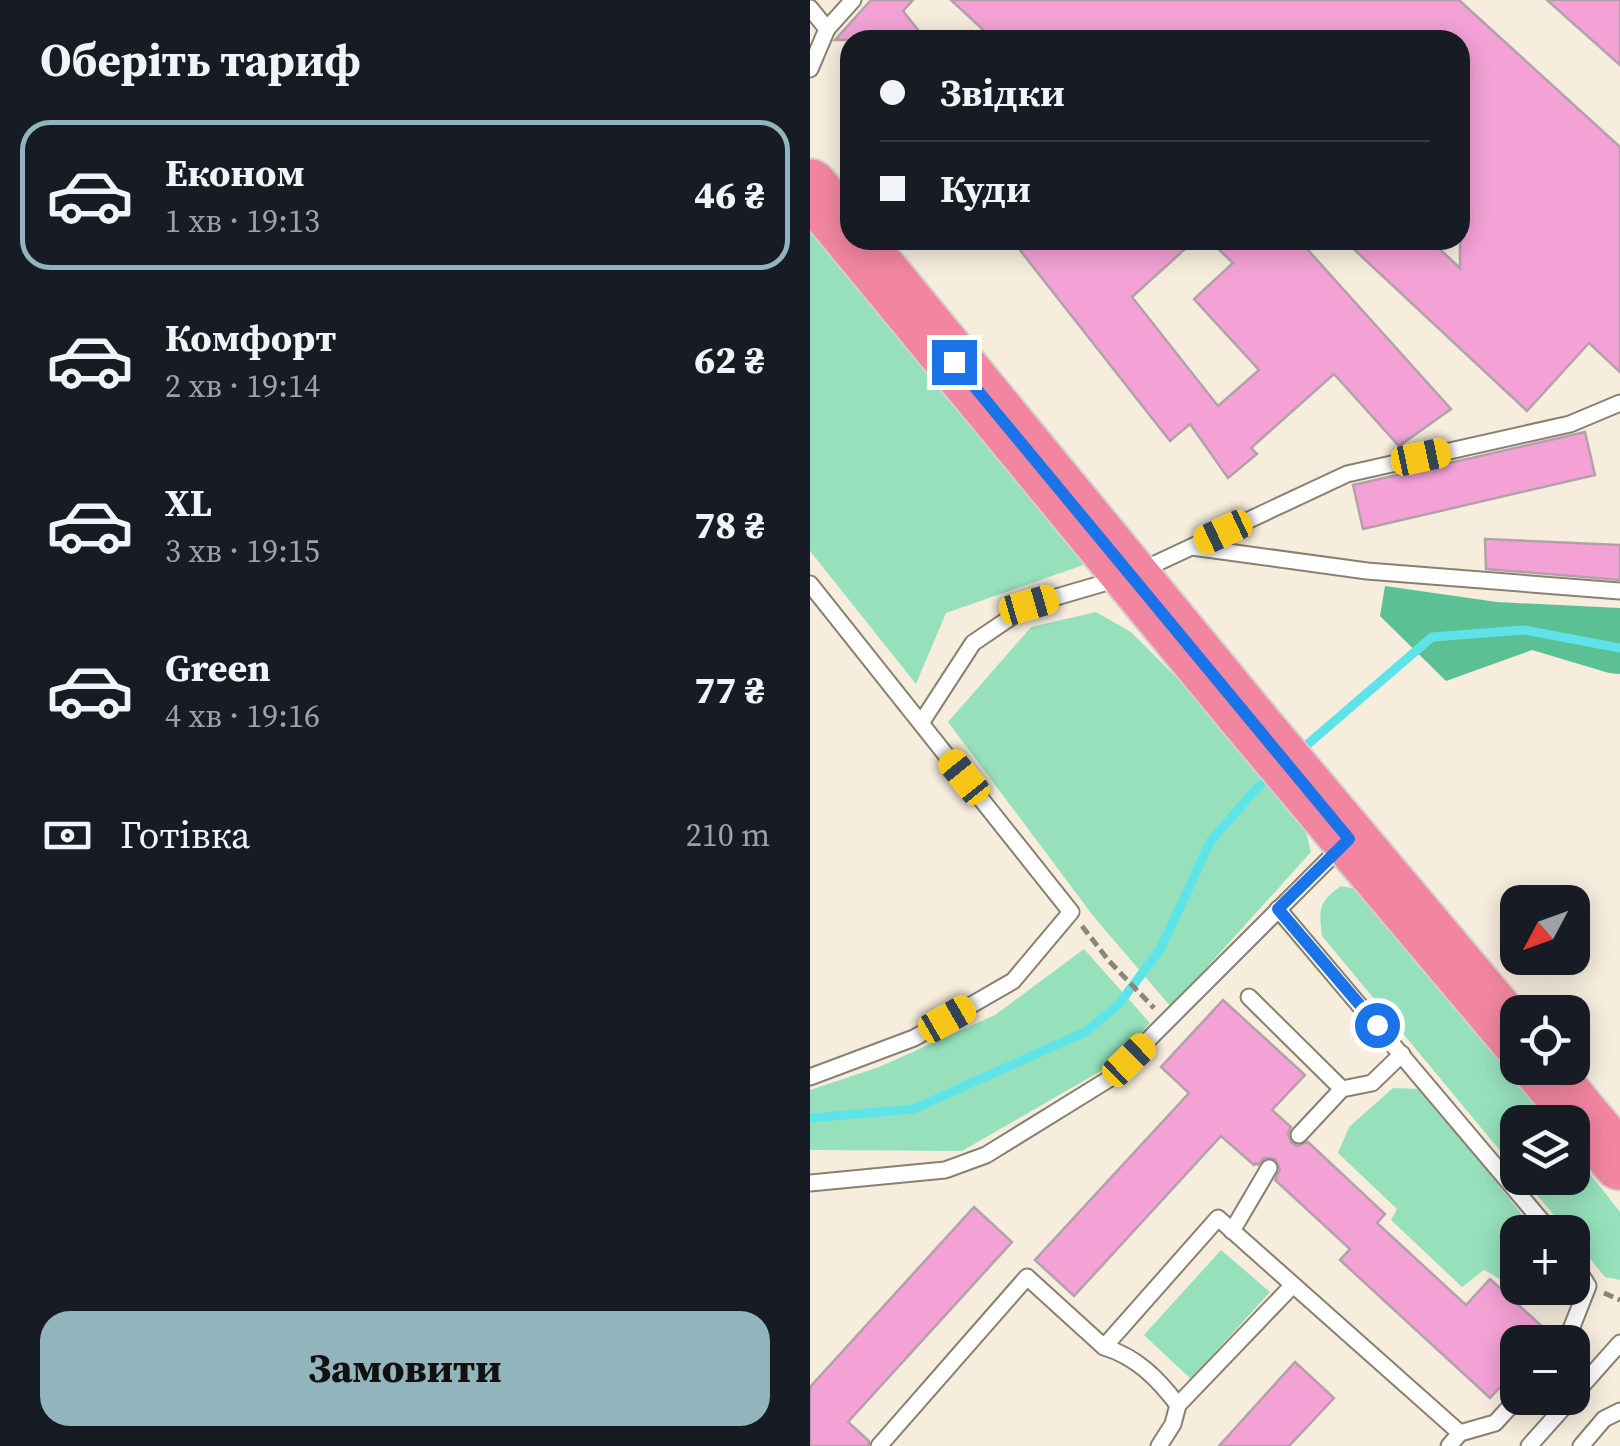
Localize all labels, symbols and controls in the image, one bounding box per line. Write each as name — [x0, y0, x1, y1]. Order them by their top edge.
text: Оберіть тариф — [40, 29, 361, 91]
text: Звідки — [940, 67, 1065, 119]
text: Економ — [165, 147, 305, 199]
icon: car — [45, 150, 135, 240]
text: Куди — [940, 163, 1031, 215]
text: 46 ₴ — [694, 169, 765, 221]
text: 1 хв · 19:13 — [165, 199, 320, 243]
text: Комфорт — [165, 312, 336, 364]
icon: car — [45, 315, 135, 405]
text: 62 ₴ — [694, 334, 765, 386]
route end — [932, 340, 977, 385]
text: 2 хв · 19:14 — [165, 364, 320, 408]
car — [1389, 436, 1453, 478]
text: XL — [165, 477, 212, 529]
icon: car — [45, 480, 135, 570]
text: 78 ₴ — [694, 499, 765, 551]
car — [1189, 506, 1257, 558]
text: 3 хв · 19:15 — [165, 529, 320, 573]
car — [996, 582, 1062, 628]
text: Green — [165, 642, 271, 694]
icon: car — [45, 645, 135, 735]
text: 77 ₴ — [694, 664, 765, 716]
text: 4 хв · 19:16 — [165, 694, 320, 738]
car — [933, 744, 995, 810]
icon: cash — [40, 808, 95, 863]
text: Готівка — [120, 809, 250, 861]
text: 210 m — [686, 813, 770, 857]
north arrow — [1500, 885, 1590, 975]
map controls — [1500, 885, 1590, 1415]
car — [914, 991, 980, 1047]
button: locate — [1500, 995, 1590, 1085]
route start — [1355, 1003, 1400, 1048]
car — [1097, 1028, 1161, 1092]
button: layers — [1500, 1105, 1590, 1195]
button: + — [1500, 1215, 1590, 1305]
button: Замовити — [40, 1311, 770, 1426]
button: − — [1500, 1325, 1590, 1415]

